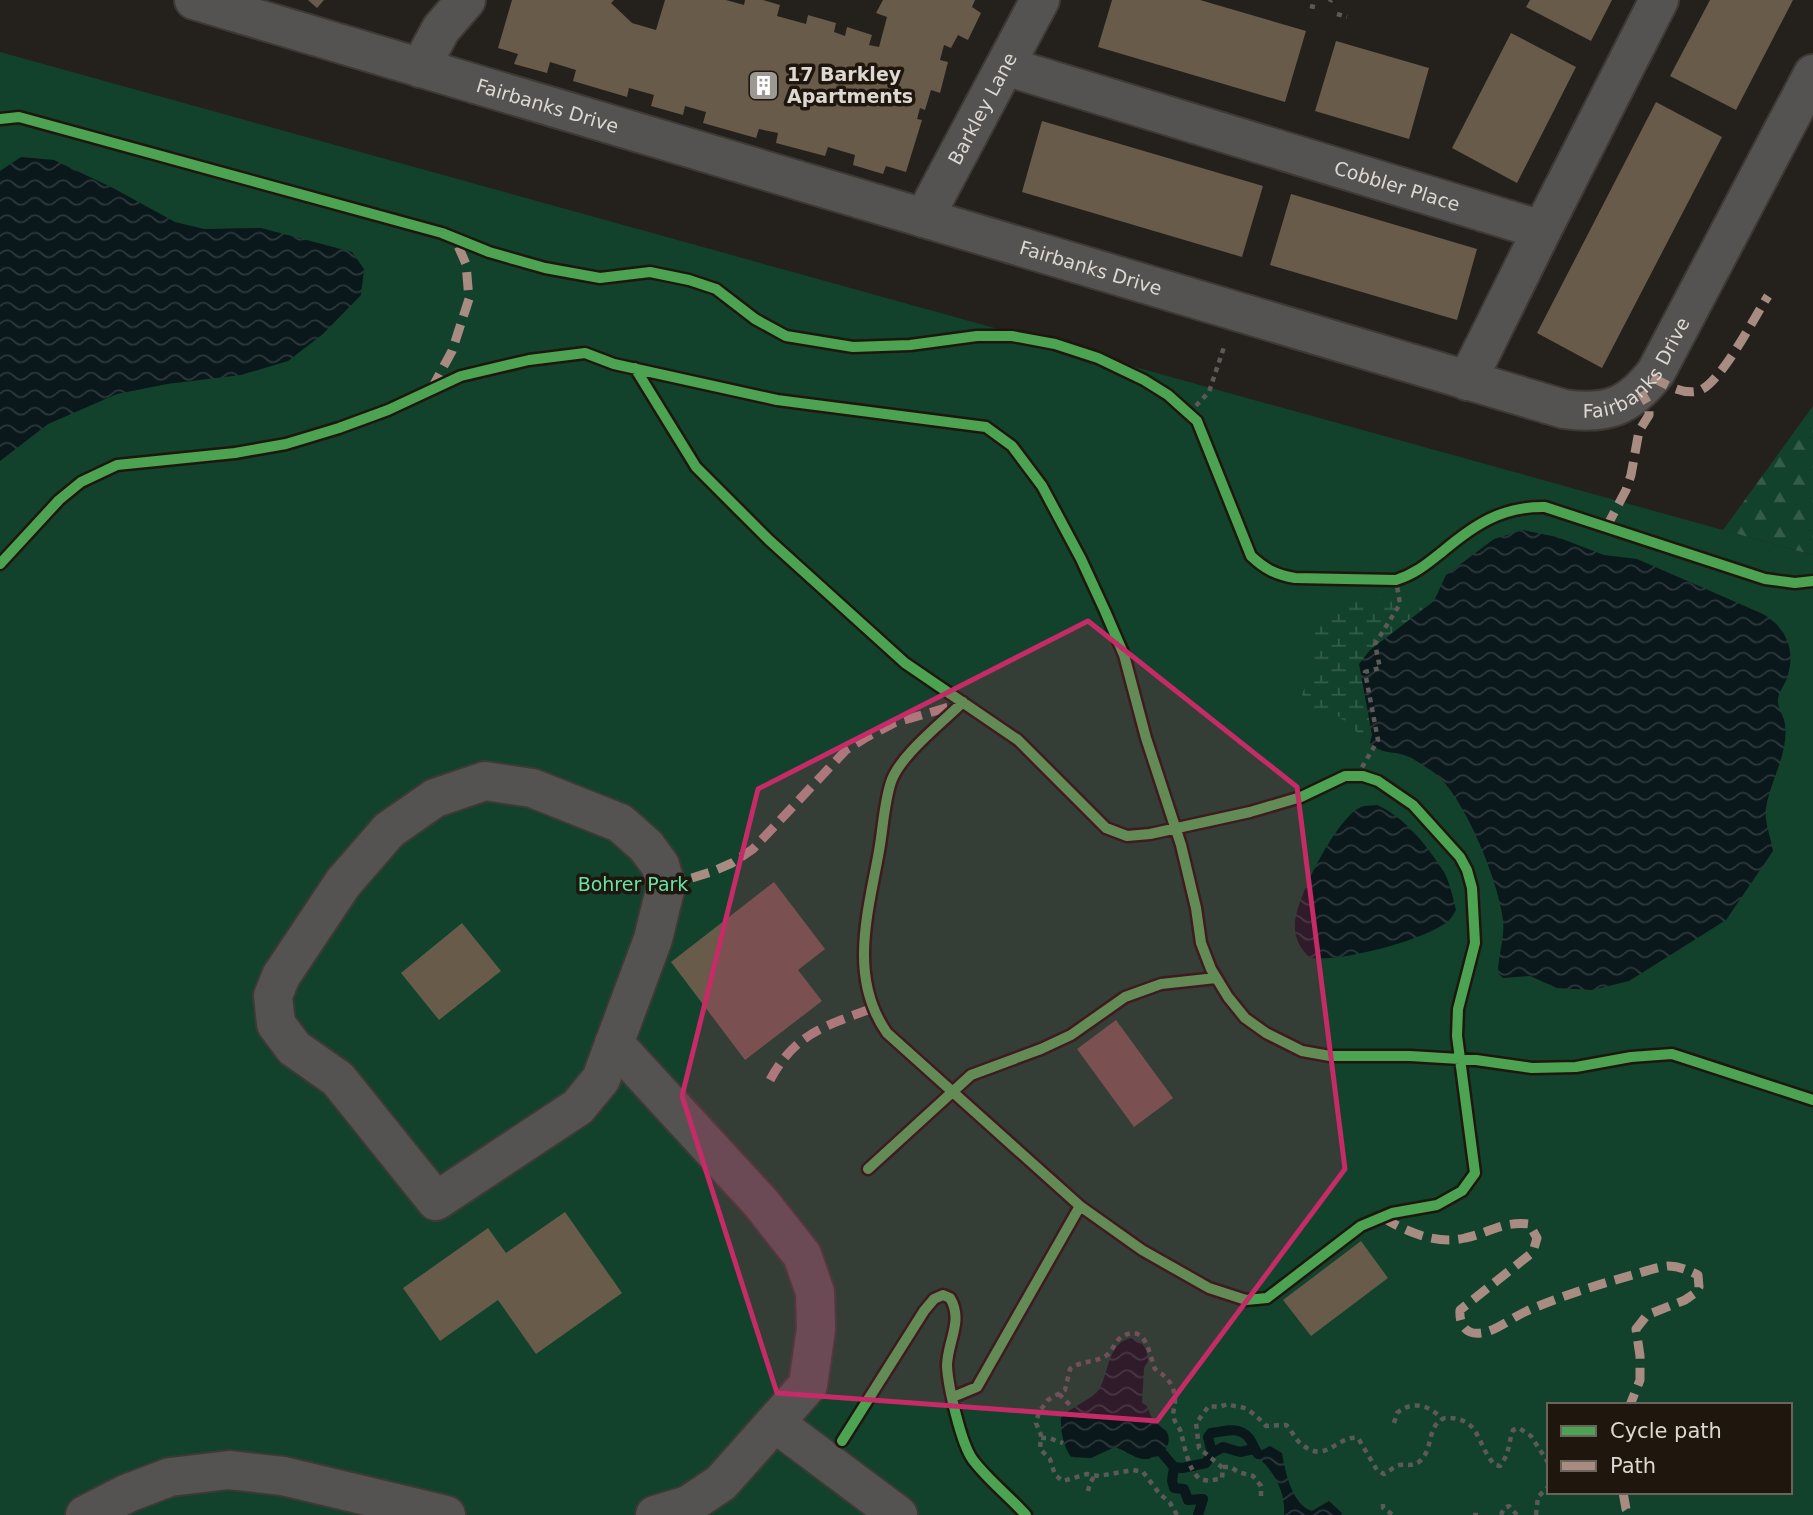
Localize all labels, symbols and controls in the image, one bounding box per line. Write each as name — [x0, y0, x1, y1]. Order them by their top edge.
street label: Barkley Lane — [943, 49, 1021, 168]
place label: 17 Barkley Apartments — [787, 63, 913, 107]
building icon: 17 Barkley Apartments — [747, 68, 781, 102]
street label: Fairbanks Drive — [474, 74, 621, 137]
street label: Cobbler Place — [1332, 156, 1463, 215]
street label: Fairbanks Drive — [1017, 236, 1165, 299]
street label: Fairbanks Drive — [1583, 314, 1694, 422]
park label: Bohrer Park — [578, 873, 688, 895]
legend — [1547, 1403, 1792, 1494]
text: Cycle path — [1610, 1419, 1722, 1443]
text: Path — [1610, 1454, 1656, 1478]

